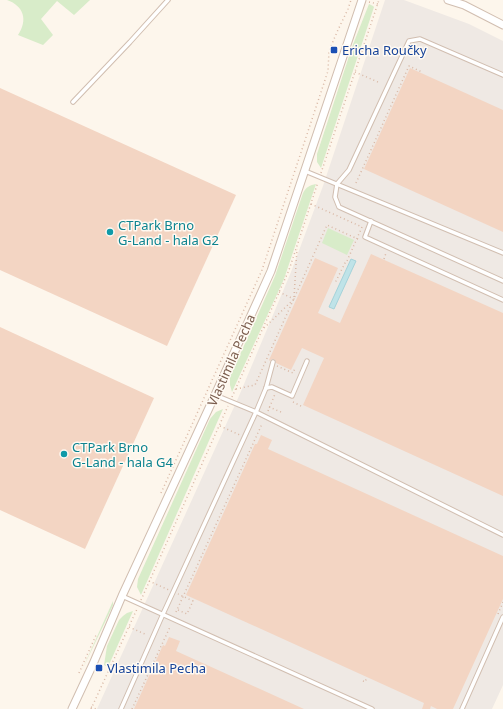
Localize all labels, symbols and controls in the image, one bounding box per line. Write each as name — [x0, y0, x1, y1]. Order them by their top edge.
place label: Ericha Roučky — [342, 41, 427, 59]
marker: Ericha Roučky — [329, 45, 339, 55]
place label: CTPark Brno G-Land - hala G2 — [118, 216, 219, 249]
marker: CTPark Brno G-Land - hala G2 — [105, 227, 115, 237]
street label: Vlastimila Pecha — [203, 311, 259, 409]
place label: CTPark Brno G-Land - hala G4 — [72, 438, 174, 471]
marker: CTPark Brno G-Land - hala G4 — [59, 449, 69, 459]
place label: Vlastimila Pecha — [107, 659, 206, 677]
marker: Vlastimila Pecha — [94, 663, 104, 673]

